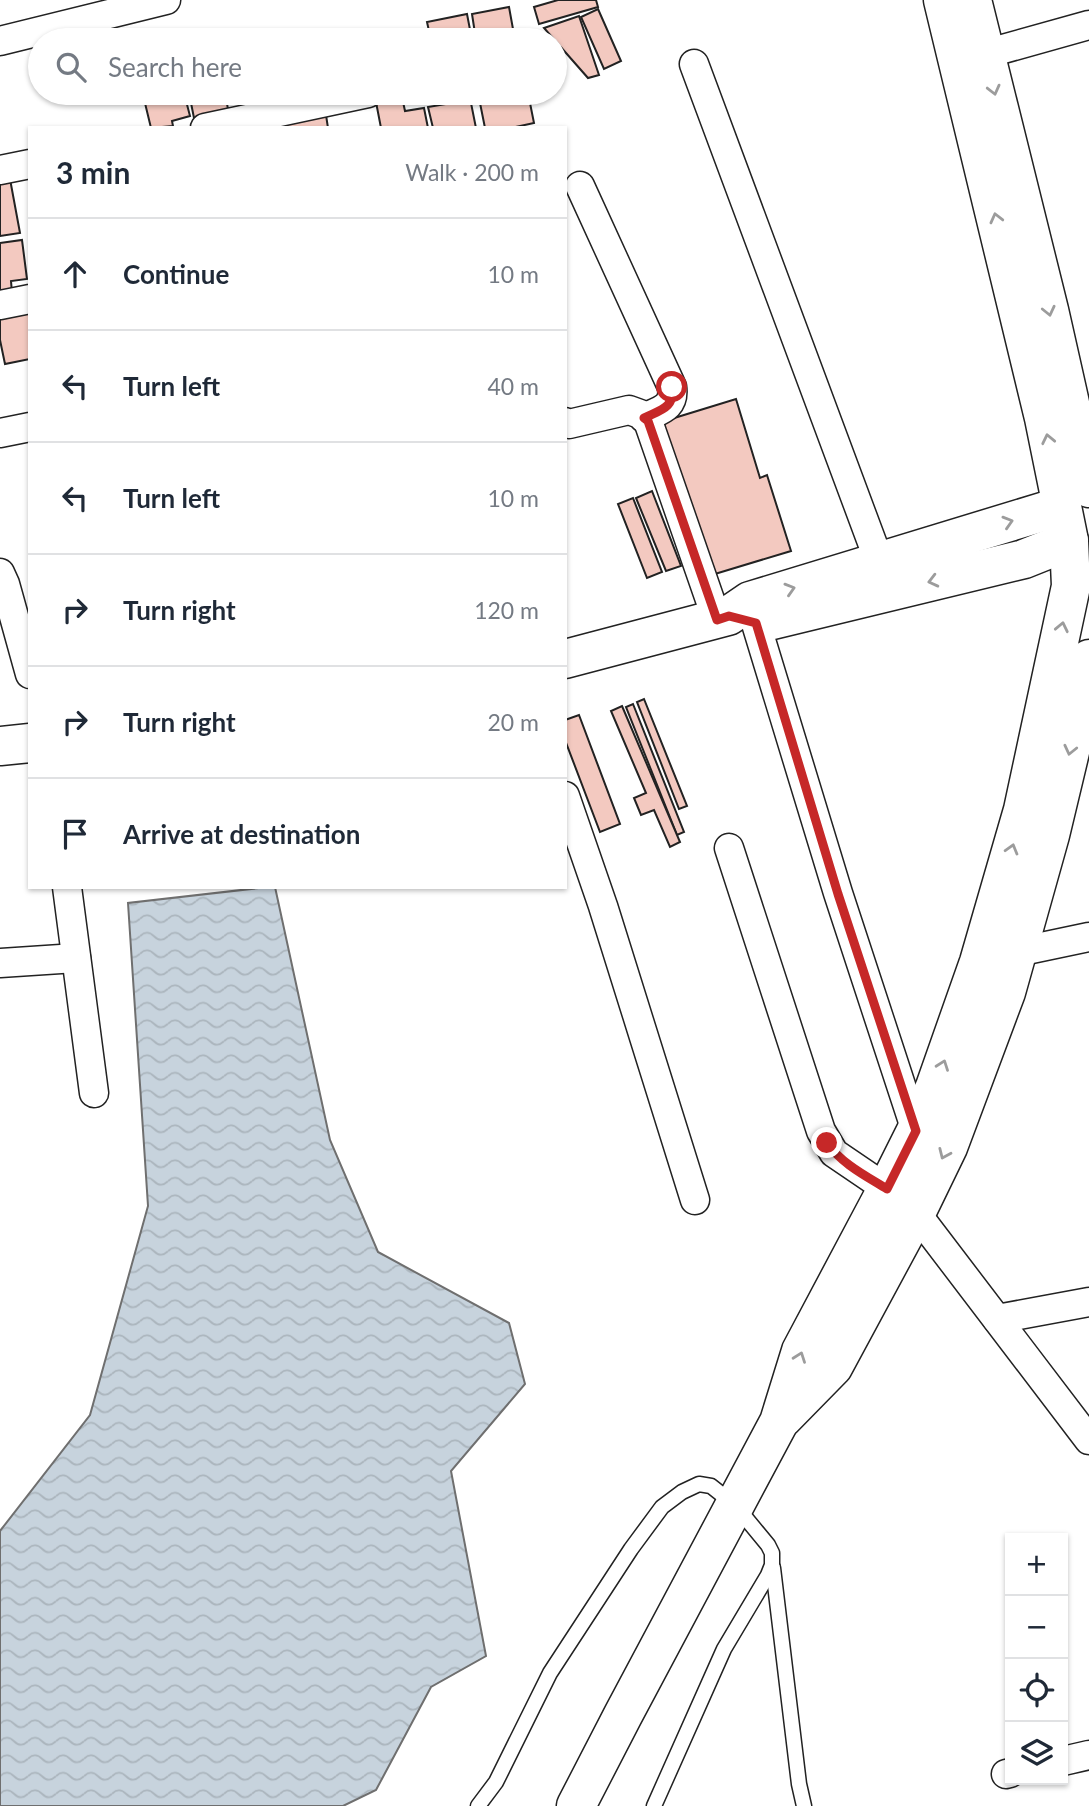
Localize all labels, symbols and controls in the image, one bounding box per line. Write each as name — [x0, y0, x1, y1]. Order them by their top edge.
search box — [28, 28, 567, 105]
icon: search — [52, 48, 90, 86]
text: Search here — [108, 51, 242, 83]
one-way arrow — [986, 84, 1000, 96]
text: 3 min — [56, 154, 130, 190]
text: Walk · 200 m — [405, 158, 539, 186]
one-way arrow — [990, 212, 1004, 224]
icon: ahead — [56, 255, 94, 293]
text: Continue — [123, 258, 229, 290]
text: 10 m — [488, 260, 539, 288]
one-way arrow — [1041, 305, 1055, 317]
icon: left — [56, 367, 94, 405]
text: Turn left — [123, 370, 220, 402]
route start — [656, 371, 687, 402]
text: 40 m — [488, 372, 539, 400]
one-way arrow — [1042, 433, 1057, 445]
icon: left — [56, 479, 94, 517]
text: Turn left — [123, 482, 220, 514]
text: 10 m — [488, 484, 539, 512]
one-way arrow — [1002, 516, 1014, 531]
one-way arrow — [927, 572, 939, 587]
one-way arrow — [784, 582, 796, 597]
icon: right — [56, 591, 94, 629]
text: Turn right — [123, 594, 236, 626]
text: 120 m — [474, 596, 539, 624]
one-way arrow — [1054, 621, 1069, 633]
icon: right — [56, 703, 94, 741]
text: Turn right — [123, 706, 236, 738]
text: 20 m — [488, 708, 539, 736]
one-way arrow — [1064, 744, 1078, 756]
icon: arrive — [56, 815, 94, 853]
text: Arrive at destination — [123, 818, 360, 850]
one-way arrow — [1004, 843, 1019, 855]
one-way arrow — [934, 1060, 948, 1072]
route end — [811, 1127, 842, 1158]
one-way arrow — [938, 1147, 952, 1159]
one-way arrow — [791, 1351, 805, 1363]
map controls — [1005, 1533, 1068, 1785]
button: + — [1005, 1533, 1068, 1596]
button: − — [1005, 1596, 1068, 1659]
button: locate — [1005, 1659, 1068, 1722]
button: layers — [1005, 1722, 1068, 1785]

